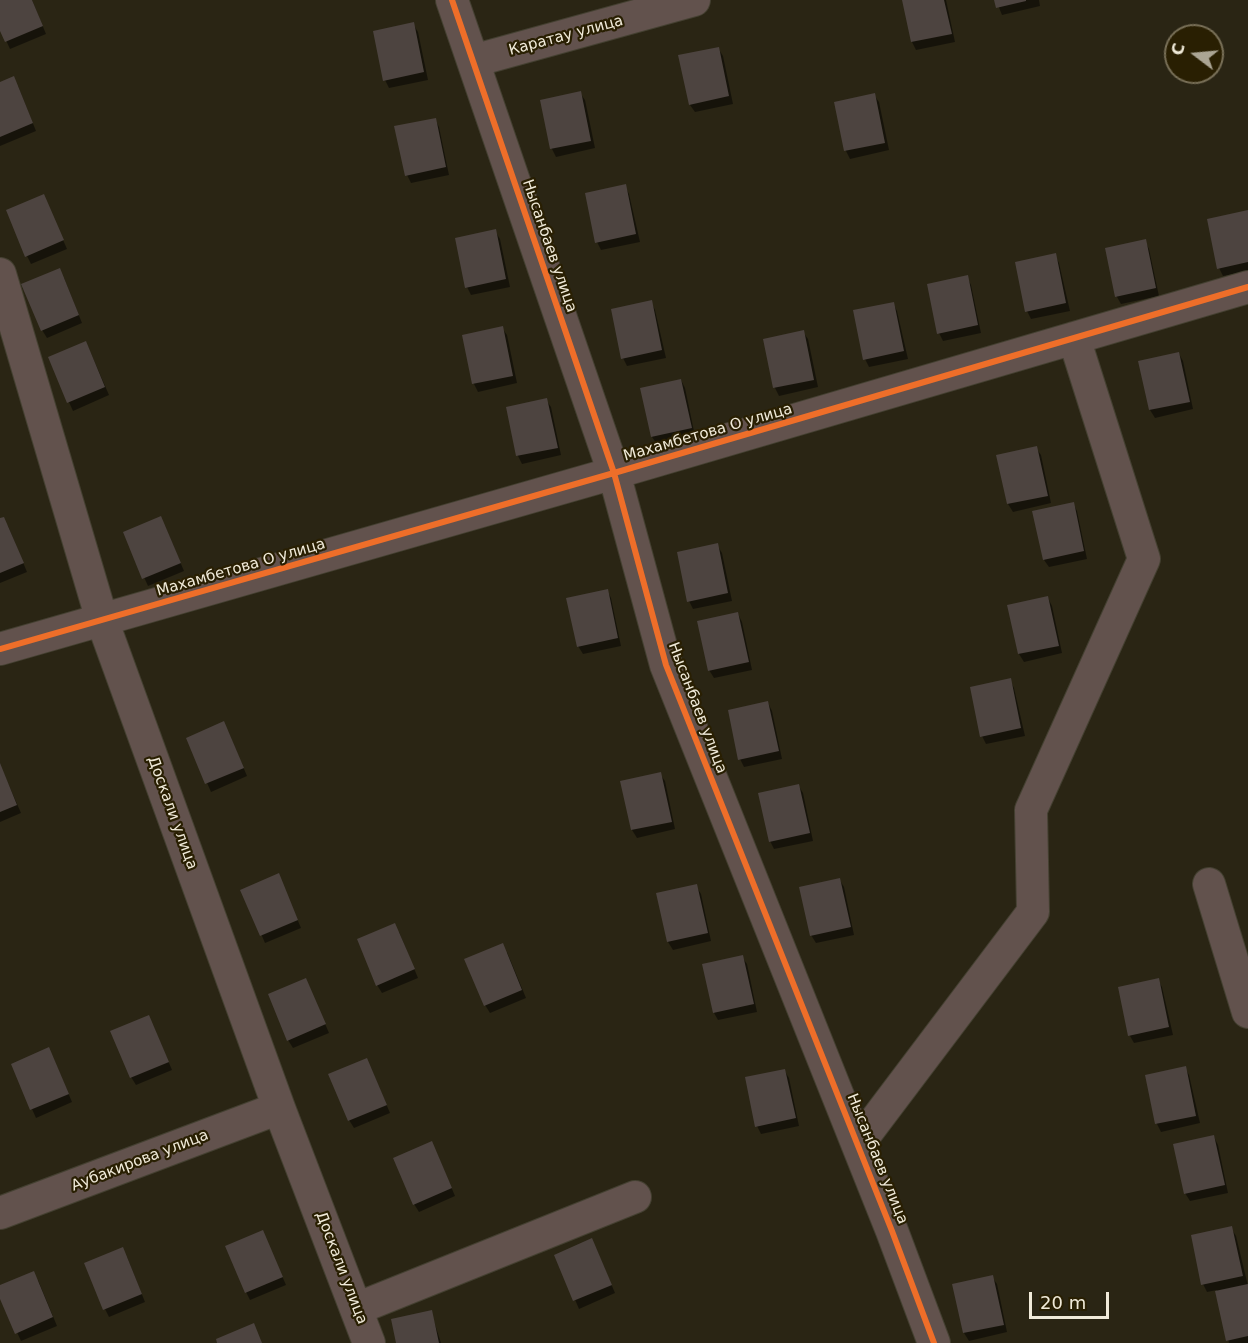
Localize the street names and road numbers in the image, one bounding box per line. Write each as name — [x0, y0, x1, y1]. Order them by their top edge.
street label: Каратау улица — [507, 12, 625, 60]
street label: Нысанбаев улица — [518, 177, 580, 315]
street label: Махамбетова О улица — [621, 400, 795, 466]
street label: Махамбетова О улица — [154, 535, 328, 601]
street label: Нысанбаев улица — [664, 640, 730, 776]
street label: Доскали улица — [143, 754, 201, 872]
street label: Нысанбаев улица — [843, 1091, 911, 1227]
street label: Аубакирова улица — [69, 1127, 211, 1195]
street label: Доскали улица — [311, 1209, 371, 1327]

